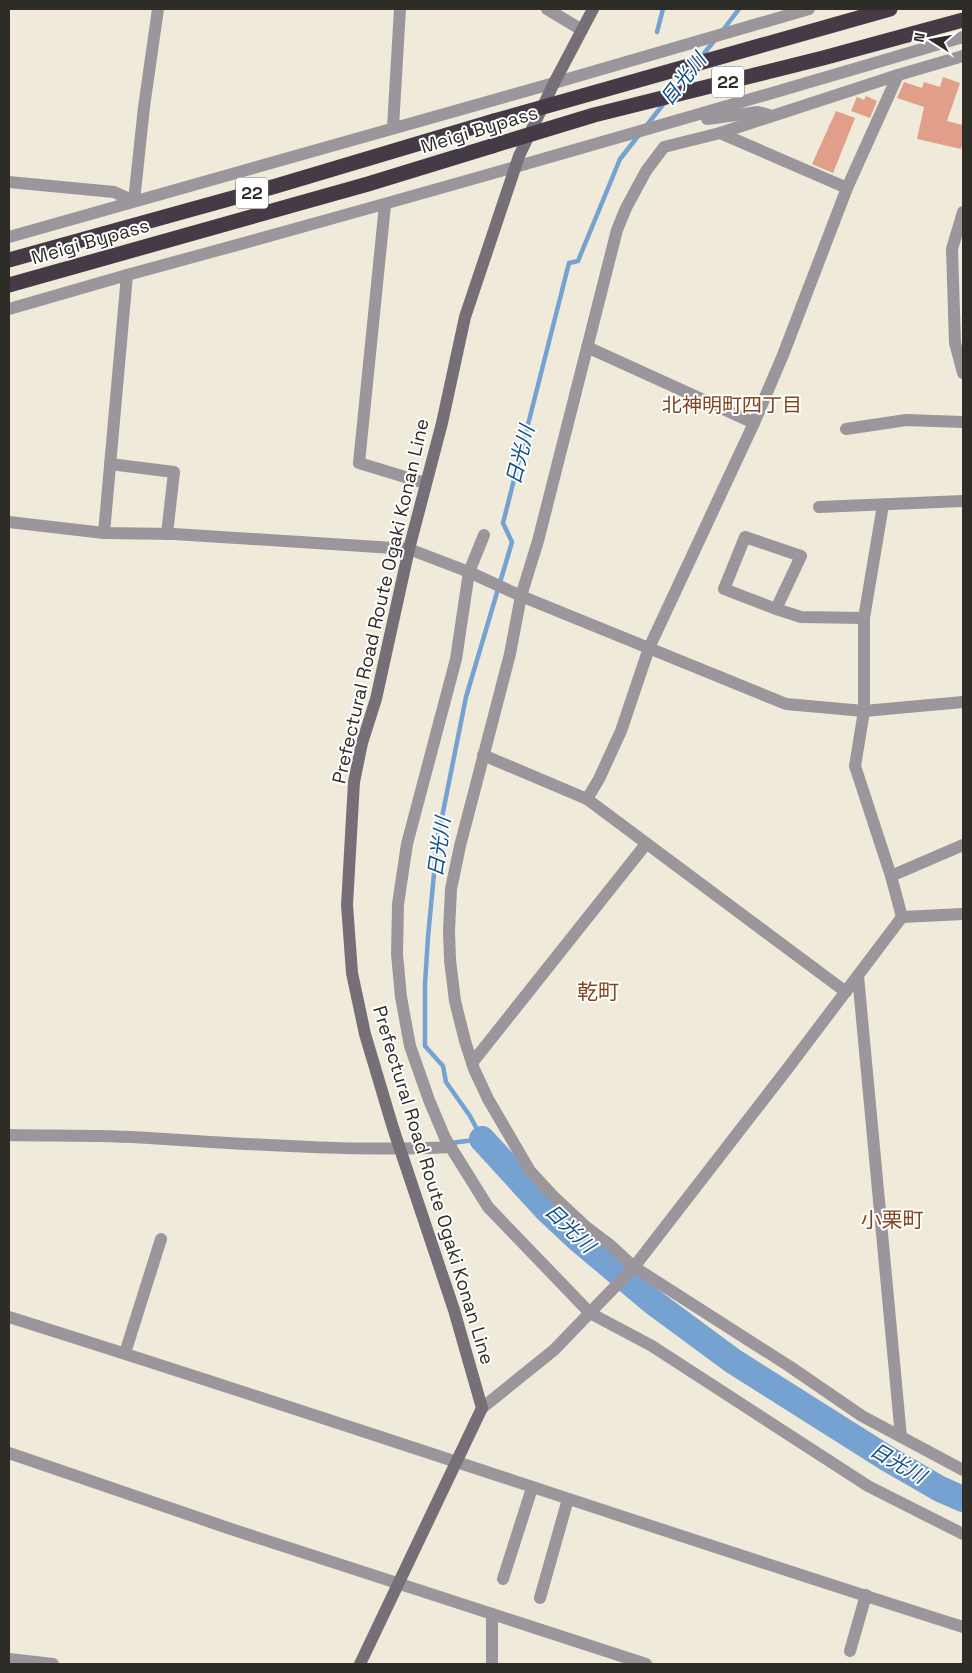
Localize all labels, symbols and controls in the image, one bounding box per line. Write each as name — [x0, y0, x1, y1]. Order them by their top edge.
north arrow — [907, 15, 957, 65]
text: N — [910, 31, 929, 44]
water label: 日光川 — [654, 46, 713, 111]
road number: 22 — [712, 66, 744, 98]
street label: Meigi Bypass — [417, 100, 541, 159]
road number: 22 — [236, 178, 268, 208]
street label: Meigi Bypass — [28, 213, 152, 270]
district label: 北神明町四丁目 — [662, 392, 802, 418]
street label: Prefectural Road Route Ogaki Konan Line — [326, 416, 435, 786]
water label: 日光川 — [500, 421, 540, 487]
water label: 日光川 — [422, 814, 456, 879]
district label: 乾町 — [577, 978, 619, 1005]
street label: Prefectural Road Route Ogaki Konan Line — [367, 1003, 500, 1368]
water label: 日光川 — [539, 1198, 602, 1260]
district label: 小栗町 — [861, 1206, 924, 1233]
water label: 日光川 — [866, 1437, 932, 1490]

